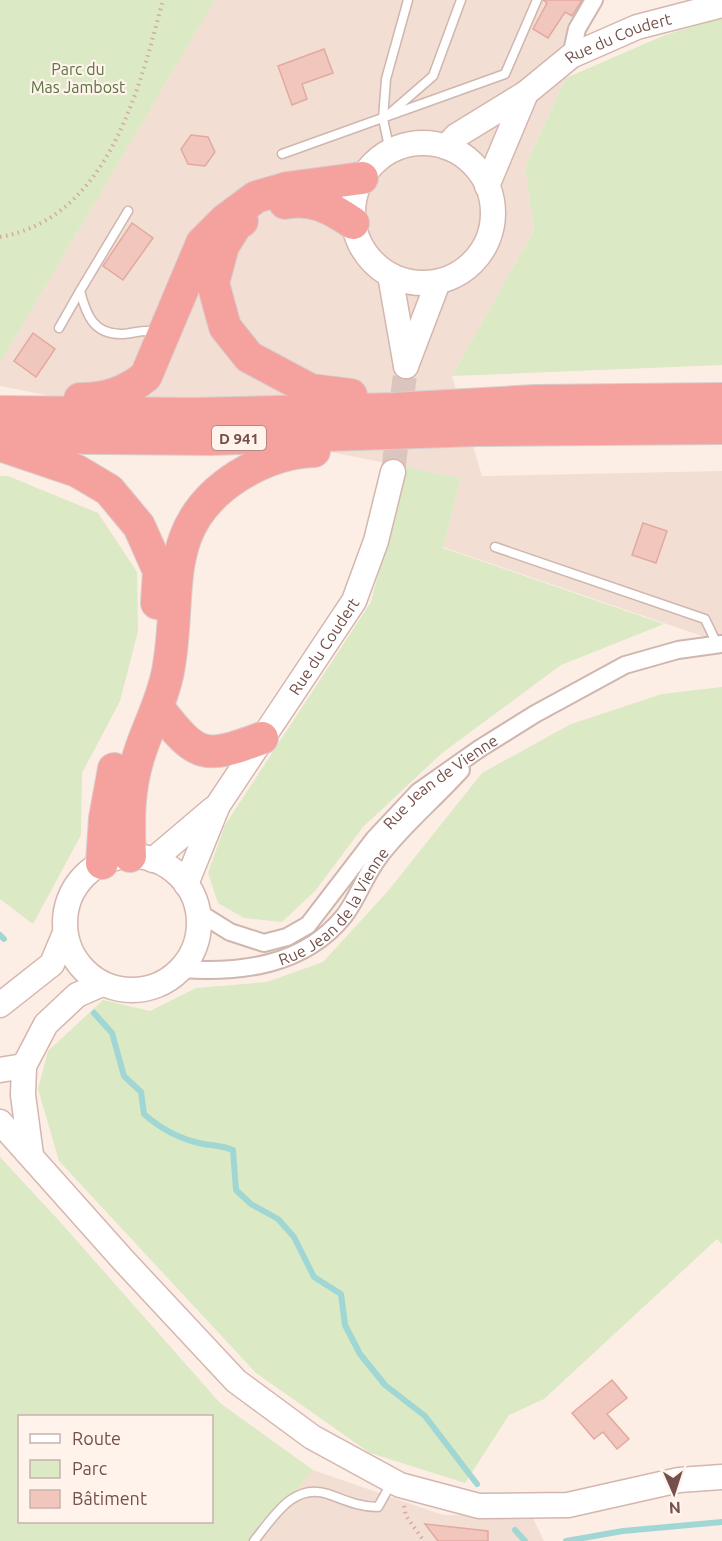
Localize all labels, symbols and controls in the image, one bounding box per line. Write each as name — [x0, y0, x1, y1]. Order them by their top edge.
street label: Rue du Coudert — [561, 9, 674, 67]
park label: Parc du Mas Jambost — [31, 60, 126, 96]
road number: D 941 — [212, 426, 266, 450]
street label: Rue du Coudert — [285, 594, 363, 698]
street label: Rue Jean de Vienne — [379, 731, 501, 833]
street label: Rue Jean de la Vienne — [276, 844, 392, 969]
legend — [18, 1415, 213, 1523]
text: Route — [72, 1428, 121, 1448]
text: Parc — [72, 1458, 107, 1478]
north arrow — [644, 1463, 704, 1523]
text: Bâtiment — [72, 1488, 147, 1508]
text: N — [668, 1499, 681, 1517]

